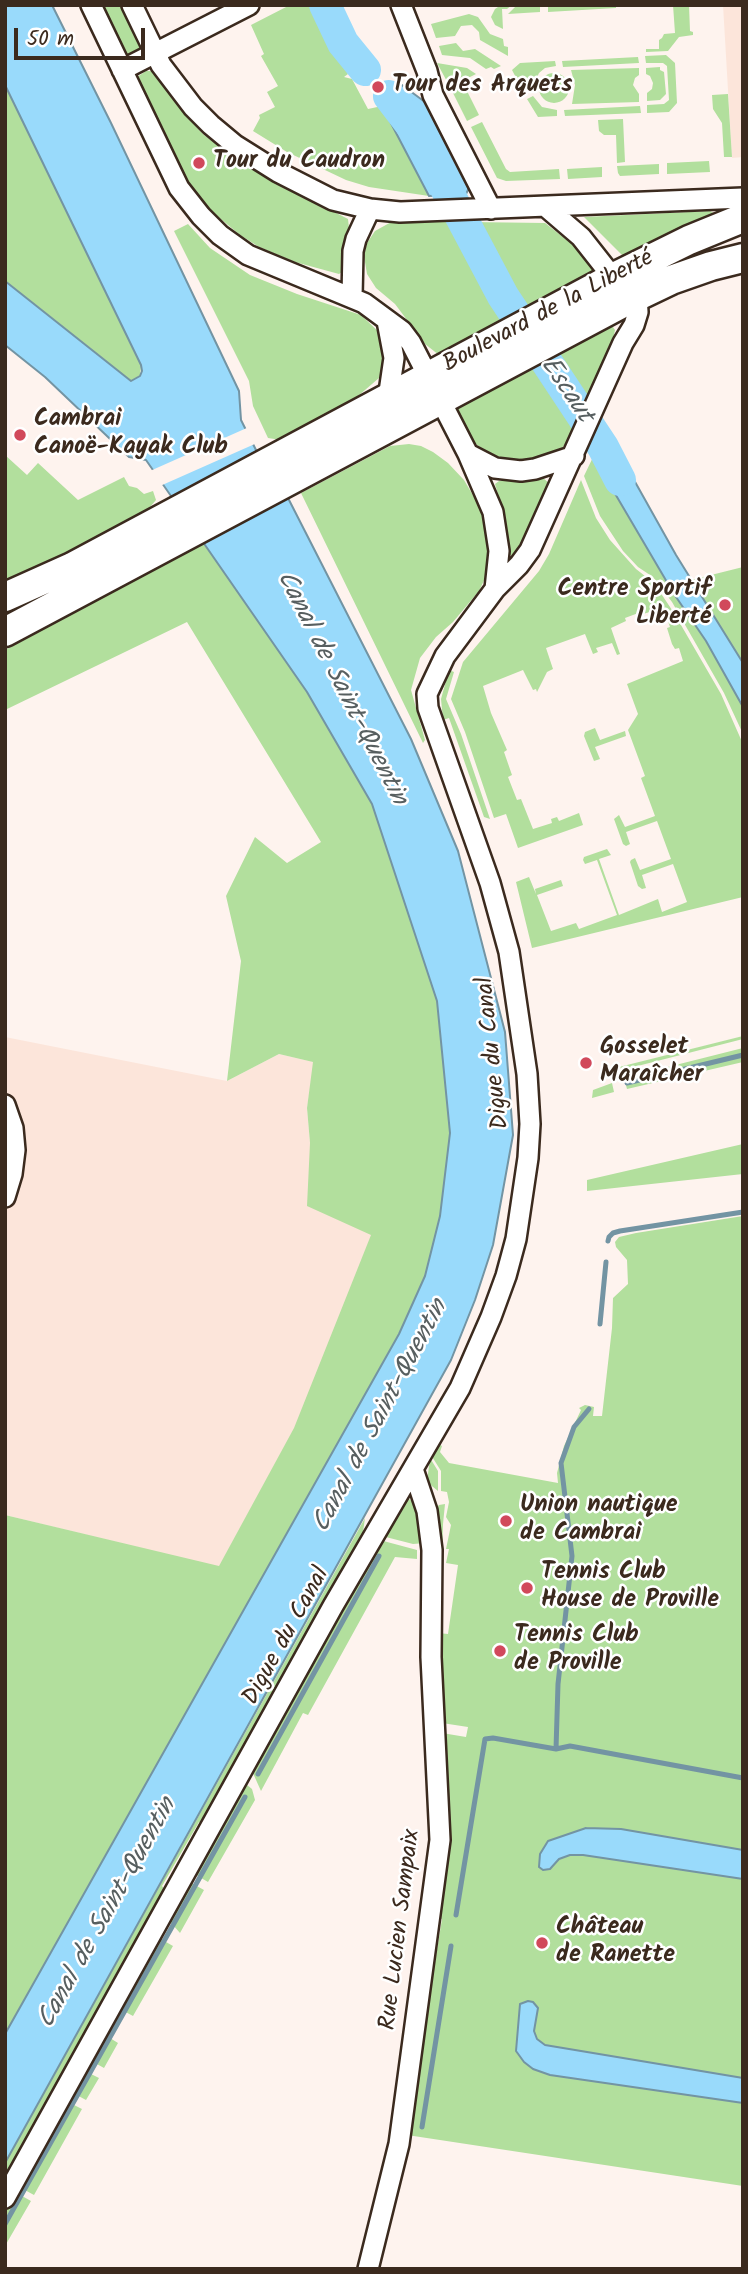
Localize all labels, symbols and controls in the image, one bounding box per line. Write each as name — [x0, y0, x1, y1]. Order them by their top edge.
scale bar — [18, 14, 149, 58]
text: 50 m — [27, 23, 74, 56]
place label: Tour des Arquets — [392, 73, 572, 101]
marker: Tour des Arquets — [370, 79, 386, 95]
place label: Tour du Caudron — [213, 149, 385, 177]
marker: Tour du Caudron — [191, 155, 207, 171]
street label: Boulevard de la Liberté — [439, 245, 659, 381]
water label: Escaut — [532, 352, 598, 430]
place label: Cambrai Canoë-Kayak Club — [34, 407, 228, 463]
marker: Cambrai Canoë-Kayak Club — [12, 427, 28, 443]
water label: Canal de Saint-Quentin — [267, 567, 413, 811]
place label: Centre Sportif Liberté — [557, 577, 711, 633]
marker: Centre Sportif Liberté — [717, 597, 733, 613]
street label: Digue du Canal — [473, 975, 517, 1131]
place label: Gosselet Maraîcher — [600, 1035, 703, 1091]
marker: Gosselet Maraîcher — [578, 1055, 594, 1071]
water label: Canal de Saint-Quentin — [308, 1296, 456, 1538]
place label: Union nautique de Cambrai — [520, 1493, 677, 1549]
marker: Union nautique de Cambrai — [498, 1513, 514, 1529]
place label: Tennis Club House de Proville — [541, 1560, 719, 1616]
street label: Digue du Canal — [238, 1563, 338, 1711]
marker: Tennis Club House de Proville — [519, 1580, 535, 1596]
place label: Tennis Club de Proville — [514, 1623, 639, 1679]
marker: Tennis Club de Proville — [492, 1643, 508, 1659]
water label: Canal de Saint-Quentin — [33, 1793, 185, 2035]
street label: Rue Lucien Sampaix — [375, 1828, 429, 2032]
place label: Château de Ranette — [556, 1915, 675, 1971]
marker: Château de Ranette — [534, 1935, 550, 1951]

